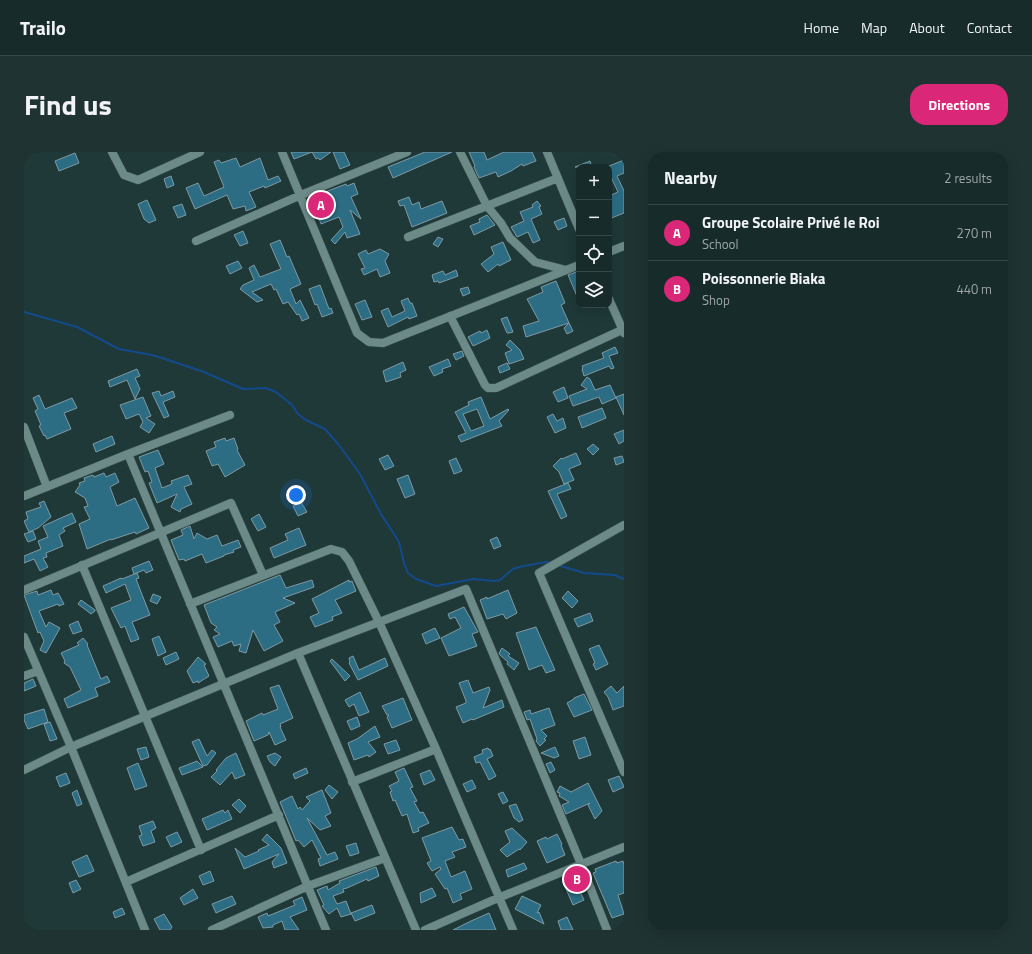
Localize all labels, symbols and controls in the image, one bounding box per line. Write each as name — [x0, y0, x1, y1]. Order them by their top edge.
text: Trailo — [20, 13, 66, 42]
text: Home — [804, 17, 839, 38]
text: Map — [861, 17, 887, 38]
text: About — [909, 17, 945, 38]
text: Contact — [967, 17, 1012, 38]
text: Find us — [24, 83, 112, 126]
button: Directions — [910, 84, 1008, 125]
map controls — [576, 164, 612, 308]
button: + — [576, 164, 612, 200]
text: Nearby — [664, 165, 717, 191]
text: 2 results — [944, 168, 992, 188]
pin: A — [308, 190, 334, 220]
button: − — [576, 200, 612, 236]
text: Groupe Scolaire Privé le Roi — [702, 211, 880, 234]
text: A — [673, 223, 681, 243]
text: 270 m — [956, 223, 992, 243]
text: School — [702, 234, 738, 254]
button: locate — [576, 236, 612, 272]
text: Poissonnerie Biaka — [702, 267, 826, 290]
button: layers — [576, 272, 612, 308]
text: B — [673, 279, 681, 299]
text: 440 m — [956, 279, 992, 299]
text: Shop — [702, 290, 730, 310]
your location — [286, 485, 306, 505]
pin: B — [564, 864, 590, 894]

